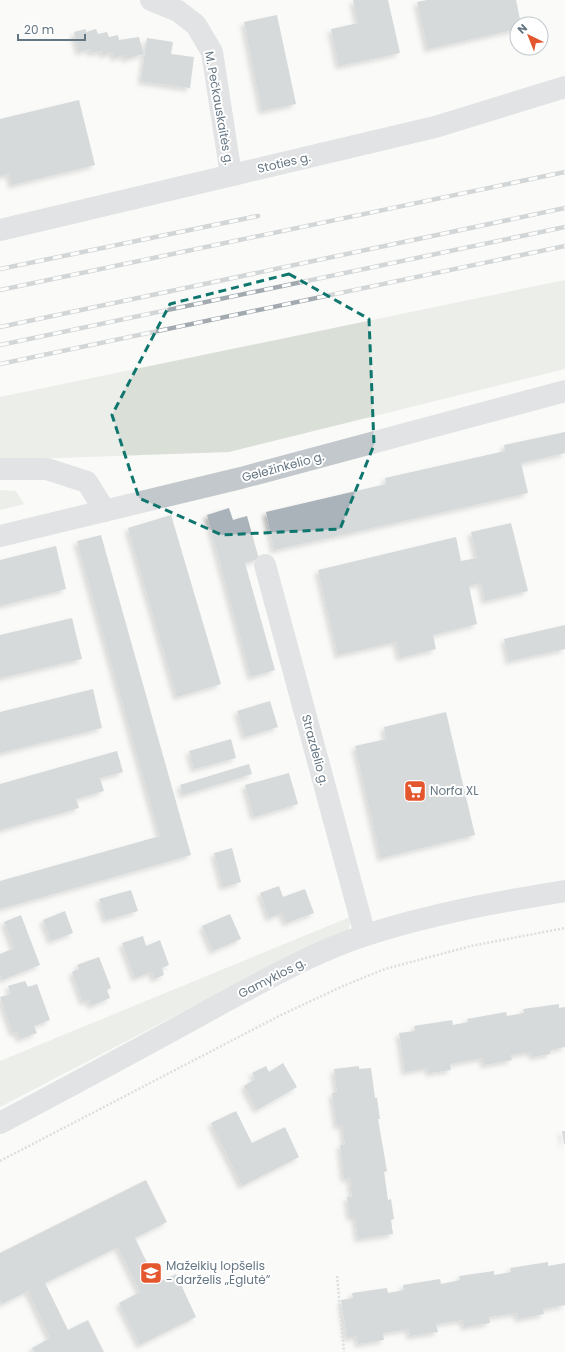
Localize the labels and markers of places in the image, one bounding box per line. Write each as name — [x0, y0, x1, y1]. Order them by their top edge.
supermarket icon: Norfa XL — [402, 778, 428, 804]
place label: Norfa XL — [430, 782, 479, 799]
place label: Mažeikių lopšelis - darželis „Eglutė“ — [166, 1257, 271, 1288]
school or university icon: Mažeikių lopšelis - darželis „Eglutė“ — [138, 1260, 164, 1286]

